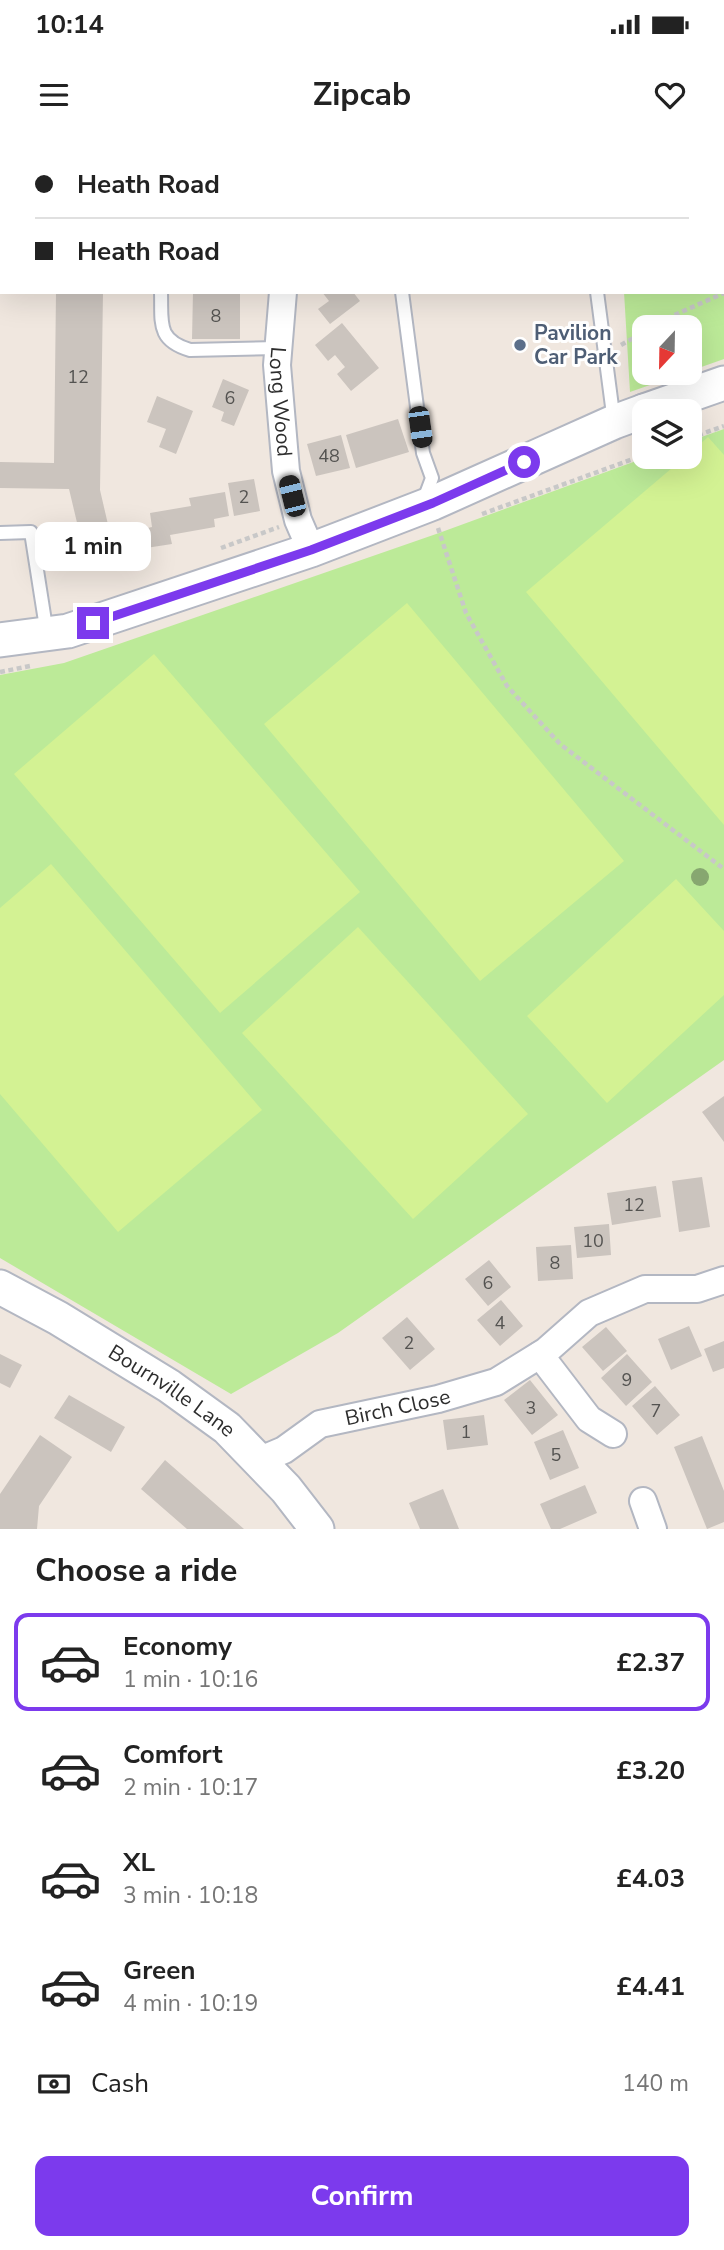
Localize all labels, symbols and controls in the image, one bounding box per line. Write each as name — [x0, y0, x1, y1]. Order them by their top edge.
text: 10:14 — [35, 7, 104, 42]
text: Zipcab — [313, 73, 411, 116]
icon: menu — [35, 76, 73, 114]
icon: heart — [651, 76, 689, 114]
text: Heath Road — [77, 167, 220, 202]
text: Heath Road — [77, 234, 220, 269]
house number: 8 — [211, 304, 221, 328]
north arrow — [632, 315, 702, 385]
map controls — [632, 315, 702, 469]
place label: Pavilion Car Park — [534, 319, 618, 371]
marker: Pavilion Car Park — [512, 337, 528, 353]
street label: Long Wood — [263, 346, 299, 458]
house number: 12 — [67, 365, 89, 389]
house number: 6 — [225, 386, 235, 410]
button: layers — [632, 399, 702, 469]
car — [407, 405, 434, 449]
house number: 48 — [318, 444, 340, 468]
route start — [508, 446, 540, 478]
car — [277, 473, 308, 519]
house number: 2 — [239, 485, 249, 509]
callout: 1 min — [35, 522, 151, 570]
text: 1 min — [63, 531, 123, 562]
route end — [77, 607, 109, 639]
house number: 12 — [623, 1193, 645, 1217]
house number: 10 — [582, 1229, 604, 1253]
house number: 8 — [550, 1251, 560, 1275]
house number: 6 — [483, 1271, 493, 1295]
house number: 4 — [495, 1311, 506, 1335]
house number: 2 — [404, 1331, 414, 1355]
street label: Bournville Lane — [103, 1338, 242, 1443]
house number: 9 — [622, 1368, 632, 1392]
street label: Birch Close — [342, 1382, 454, 1432]
house number: 3 — [526, 1396, 536, 1420]
house number: 7 — [651, 1399, 661, 1423]
house number: 1 — [461, 1420, 471, 1444]
house number: 5 — [551, 1443, 561, 1467]
text: Choose a ride — [35, 1549, 237, 1592]
text: Economy — [123, 1629, 232, 1664]
icon: car — [39, 1631, 102, 1694]
text: £2.37 — [616, 1645, 685, 1680]
text: 1 min · 10:16 — [123, 1664, 258, 1695]
text: Comfort — [123, 1737, 223, 1772]
icon: car — [39, 1739, 102, 1802]
text: £3.20 — [616, 1753, 685, 1788]
text: 2 min · 10:17 — [123, 1772, 258, 1803]
text: XL — [123, 1845, 155, 1880]
icon: car — [39, 1847, 102, 1910]
text: £4.03 — [616, 1861, 685, 1896]
text: 3 min · 10:18 — [123, 1880, 258, 1911]
text: Green — [123, 1953, 196, 1988]
icon: car — [39, 1955, 102, 2018]
text: £4.41 — [616, 1969, 685, 2004]
text: 4 min · 10:19 — [123, 1988, 258, 2019]
icon: cash — [35, 2065, 73, 2103]
text: Cash — [91, 2066, 149, 2101]
text: 140 m — [622, 2068, 689, 2099]
button: Confirm — [35, 2156, 689, 2236]

